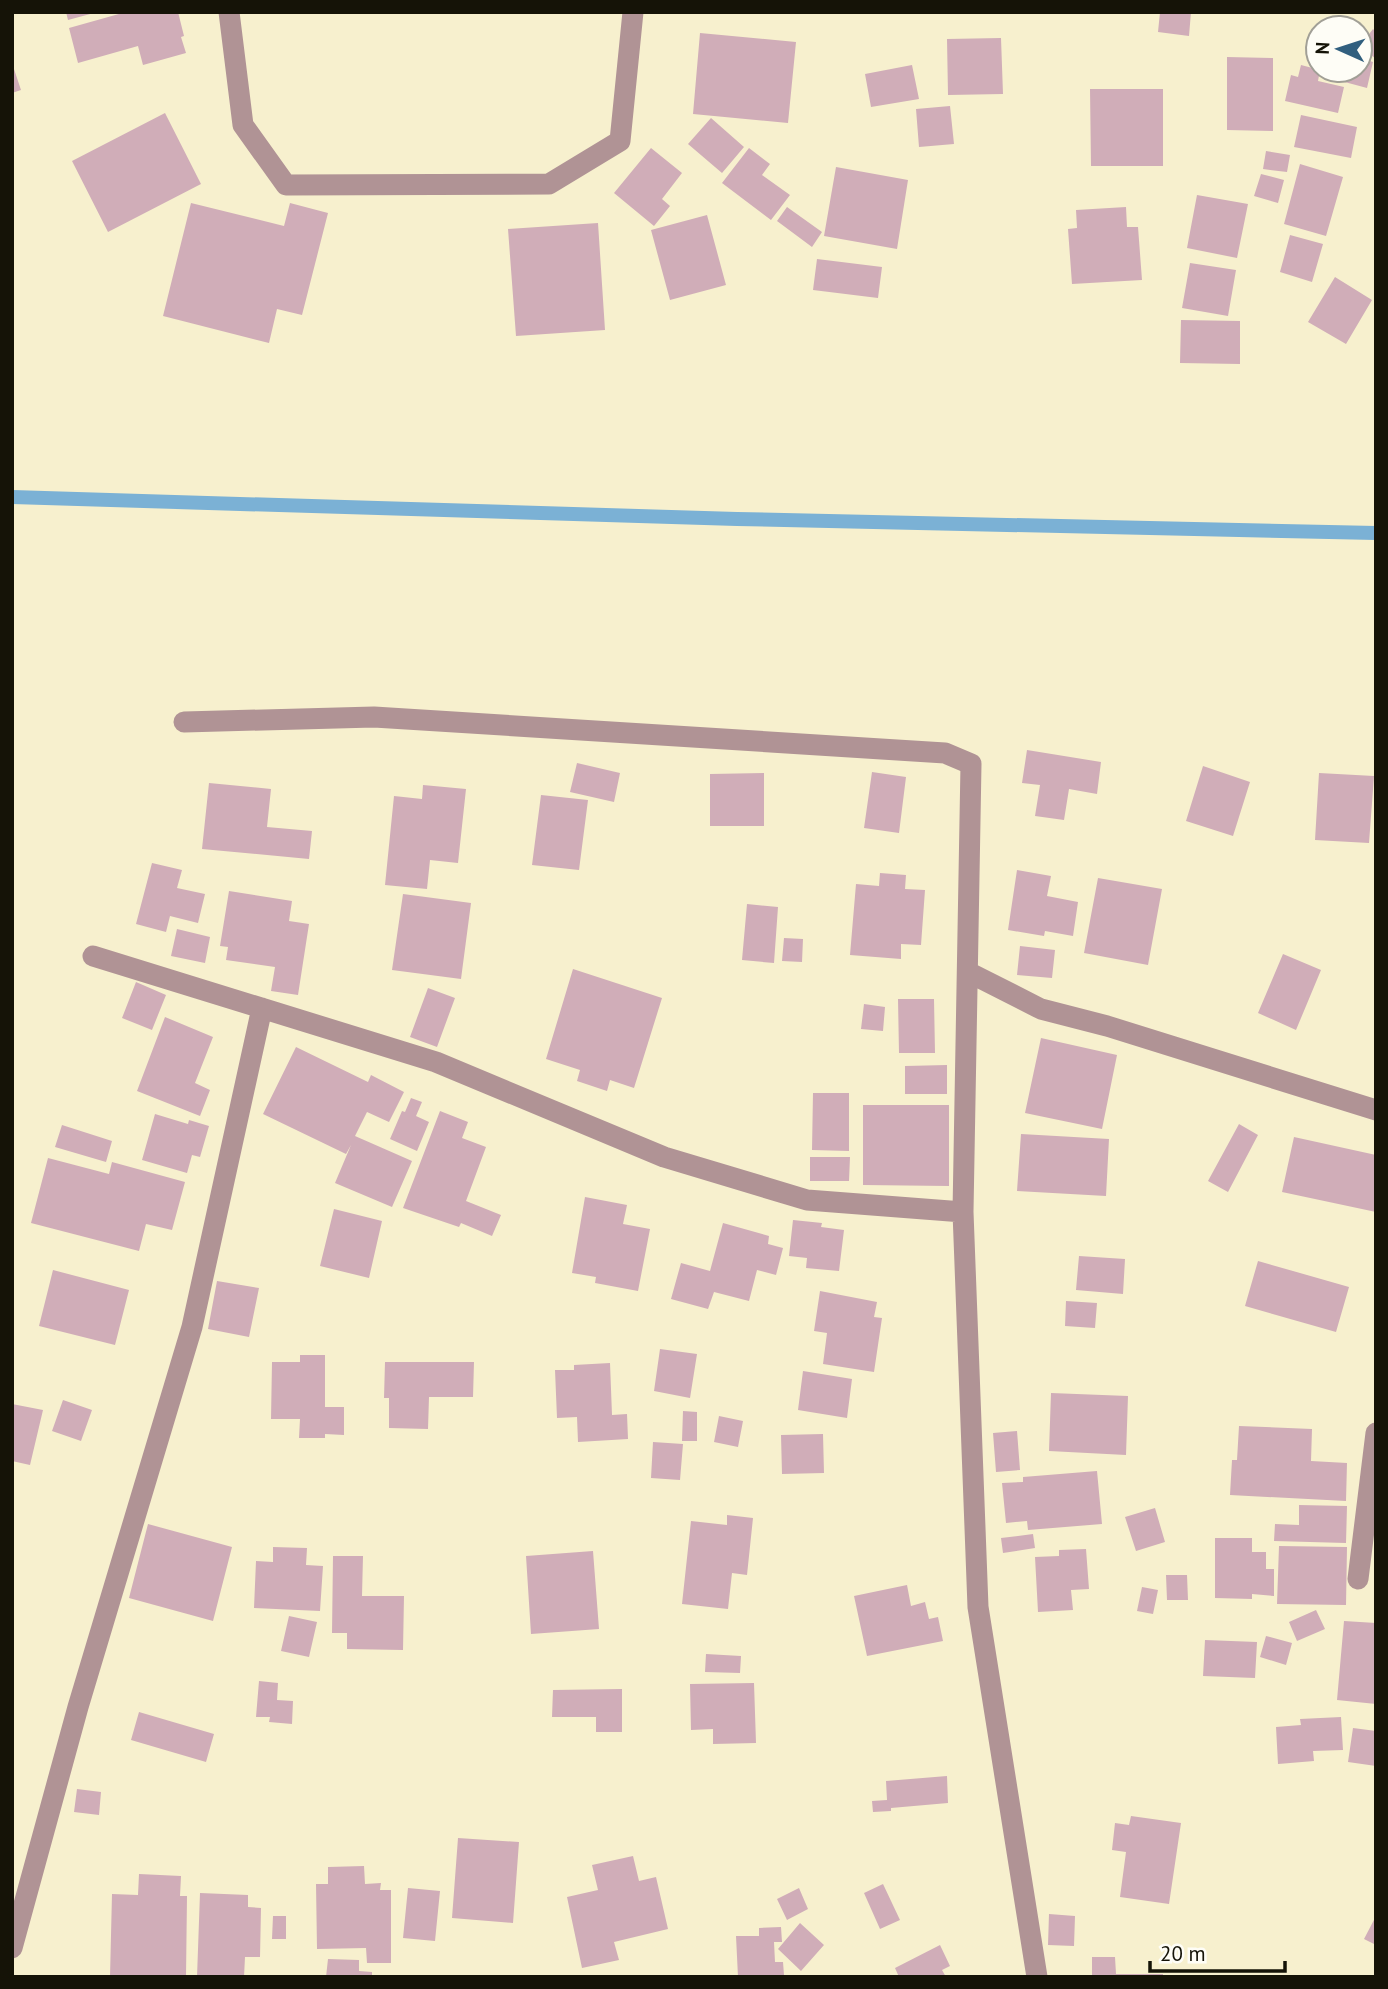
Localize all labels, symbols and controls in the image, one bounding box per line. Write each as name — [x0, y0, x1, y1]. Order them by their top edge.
north arrow — [1304, 14, 1374, 84]
text: N — [1310, 41, 1334, 55]
scale bar — [1150, 1930, 1285, 1974]
text: 20 m — [1160, 1940, 1206, 1967]

